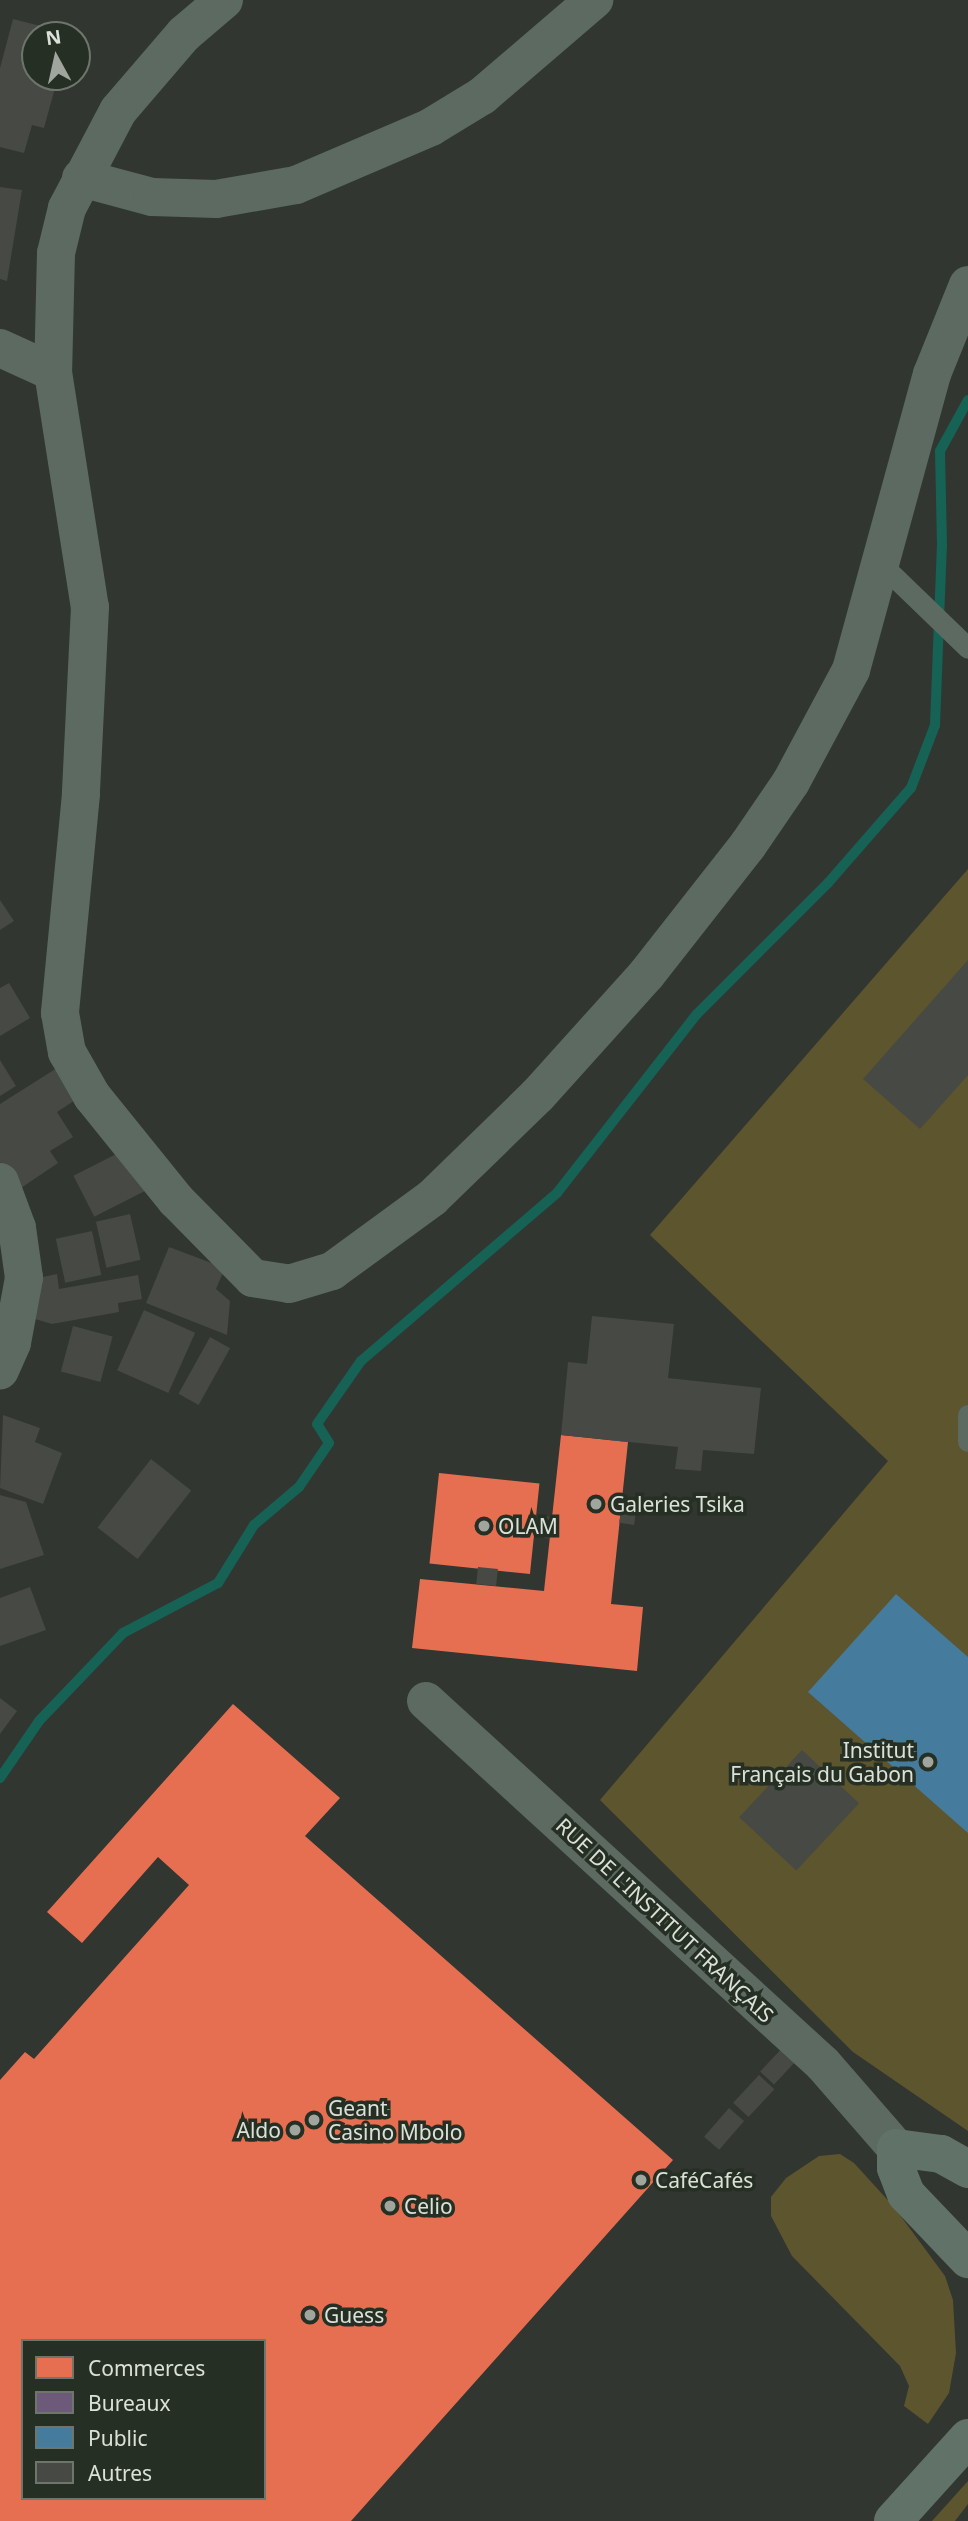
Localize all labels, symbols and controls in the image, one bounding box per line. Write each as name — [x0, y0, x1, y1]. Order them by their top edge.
north arrow — [21, 21, 91, 91]
text: N — [44, 23, 63, 51]
place label: Galeries Tsika — [610, 1491, 745, 1517]
marker: Galeries Tsika — [588, 1496, 604, 1512]
place label: OLAM — [498, 1513, 558, 1539]
marker: OLAM — [476, 1518, 492, 1534]
place label: Institut Français du Gabon — [730, 1737, 914, 1787]
marker: Institut Français du Gabon — [920, 1754, 936, 1770]
street label: RUE DE L'INSTITUT FRANÇAIS — [551, 1812, 779, 2028]
place label: Geant Casino Mbolo — [328, 2095, 462, 2145]
marker: Geant Casino Mbolo — [306, 2112, 322, 2128]
place label: Aldo — [237, 2117, 281, 2143]
marker: Aldo — [287, 2122, 303, 2138]
place label: CaféCafés — [655, 2167, 753, 2193]
marker: CaféCafés — [633, 2172, 649, 2188]
place label: Celio — [404, 2193, 453, 2219]
marker: Celio — [382, 2198, 398, 2214]
place label: Guess — [324, 2302, 384, 2328]
marker: Guess — [302, 2307, 318, 2323]
legend — [21, 2339, 266, 2500]
text: Commerces — [88, 2354, 205, 2382]
text: Bureaux — [88, 2389, 171, 2417]
text: Public — [88, 2424, 148, 2452]
text: Autres — [88, 2459, 152, 2487]

